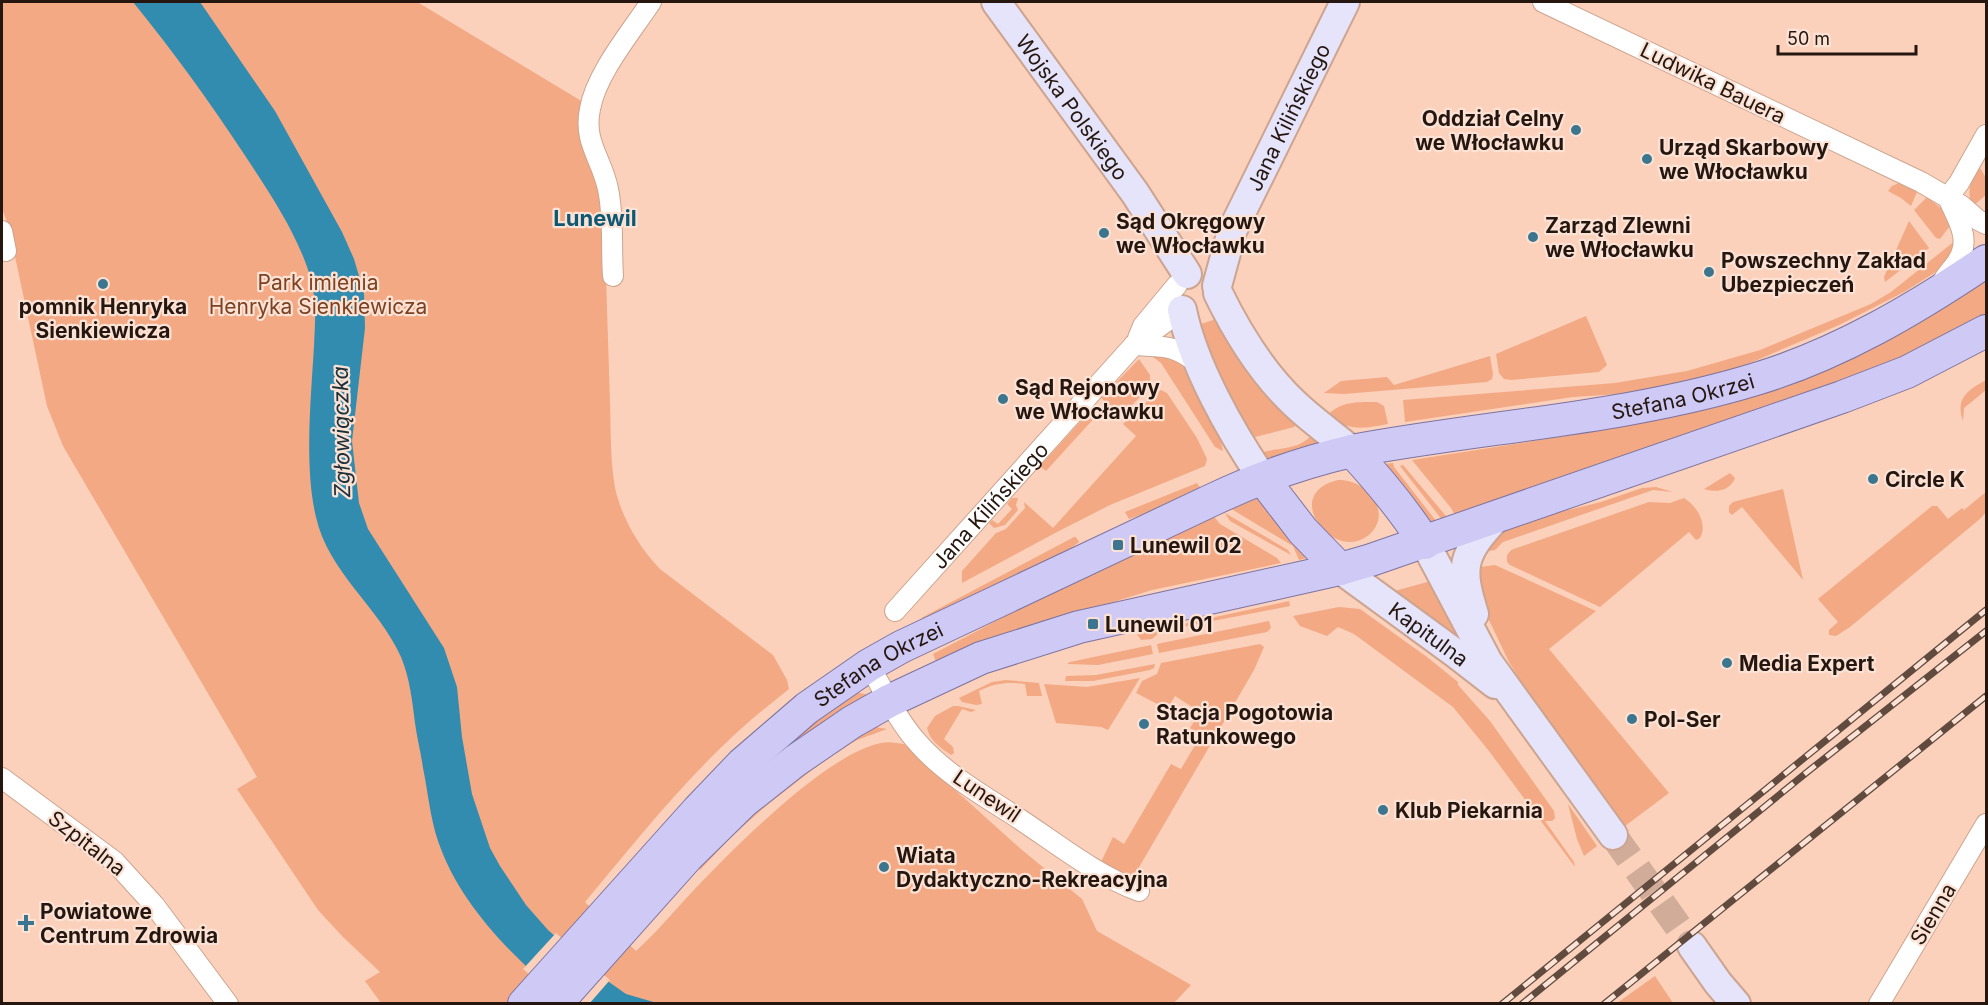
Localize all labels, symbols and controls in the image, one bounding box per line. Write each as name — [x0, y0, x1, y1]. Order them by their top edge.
scale bar — [1778, 18, 1916, 56]
text: 50 m — [1787, 28, 1830, 49]
street label: Wojska Polskiego — [1011, 29, 1134, 185]
street label: Ludwika Bauera — [1636, 37, 1790, 129]
street label: Jana Kilińskiego — [1241, 39, 1335, 195]
place label: Oddział Celny we Włocławku — [1415, 106, 1564, 155]
marker: Oddział Celny we Włocławku — [1569, 123, 1583, 137]
place label: Urząd Skarbowy we Włocławku — [1659, 135, 1829, 184]
marker: Urząd Skarbowy we Włocławku — [1640, 152, 1654, 166]
district label: Lunewil — [553, 205, 637, 231]
place label: Sąd Okręgowy we Włocławku — [1116, 209, 1266, 258]
place label: Zarząd Zlewni we Włocławku — [1545, 213, 1694, 262]
marker: Sąd Okręgowy we Włocławku — [1097, 226, 1111, 240]
marker: Zarząd Zlewni we Włocławku — [1526, 230, 1540, 244]
place label: Powszechny Zakład Ubezpieczeń — [1721, 248, 1926, 297]
marker: Powszechny Zakład Ubezpieczeń — [1702, 265, 1716, 279]
park label: Park imienia Henryka Sienkiewicza — [209, 270, 427, 319]
marker: pomnik Henryka Sienkiewicza — [96, 277, 110, 291]
place label: pomnik Henryka Sienkiewicza — [19, 294, 187, 343]
water label: Zgłowiączka — [327, 366, 355, 498]
street label: Stefana Okrzei — [1609, 368, 1757, 424]
place label: Sąd Rejonowy we Włocławku — [1015, 375, 1164, 424]
marker: Sąd Rejonowy we Włocławku — [996, 392, 1010, 406]
street label: Jana Kilińskiego — [927, 437, 1053, 574]
place label: Circle K — [1885, 467, 1965, 492]
marker: Circle K — [1866, 472, 1880, 486]
place label: Lunewil 02 — [1130, 533, 1242, 558]
marker: Lunewil 02 — [1111, 538, 1125, 552]
street label: Kapitulna — [1384, 597, 1474, 671]
place label: Lunewil 01 — [1105, 612, 1213, 637]
street label: Stefana Okrzei — [809, 617, 947, 712]
marker: Lunewil 01 — [1086, 617, 1100, 631]
place label: Media Expert — [1739, 651, 1875, 676]
marker: Media Expert — [1720, 656, 1734, 670]
place label: Stacja Pogotowia Ratunkowego — [1156, 700, 1333, 749]
place label: Pol-Ser — [1644, 707, 1721, 732]
marker: Pol-Ser — [1625, 712, 1639, 726]
marker: Stacja Pogotowia Ratunkowego — [1137, 717, 1151, 731]
street label: Lunewil — [949, 764, 1025, 828]
place label: Klub Piekarnia — [1395, 798, 1543, 823]
marker: Klub Piekarnia — [1376, 803, 1390, 817]
street label: Szpitalna — [43, 805, 131, 881]
place label: Wiata Dydaktyczno-Rekreacyjna — [896, 843, 1168, 892]
marker: Wiata Dydaktyczno-Rekreacyjna — [877, 860, 891, 874]
street label: Sienna — [1905, 879, 1961, 949]
place label: Powiatowe Centrum Zdrowia — [40, 899, 218, 948]
marker: Powiatowe Centrum Zdrowia — [17, 914, 35, 932]

